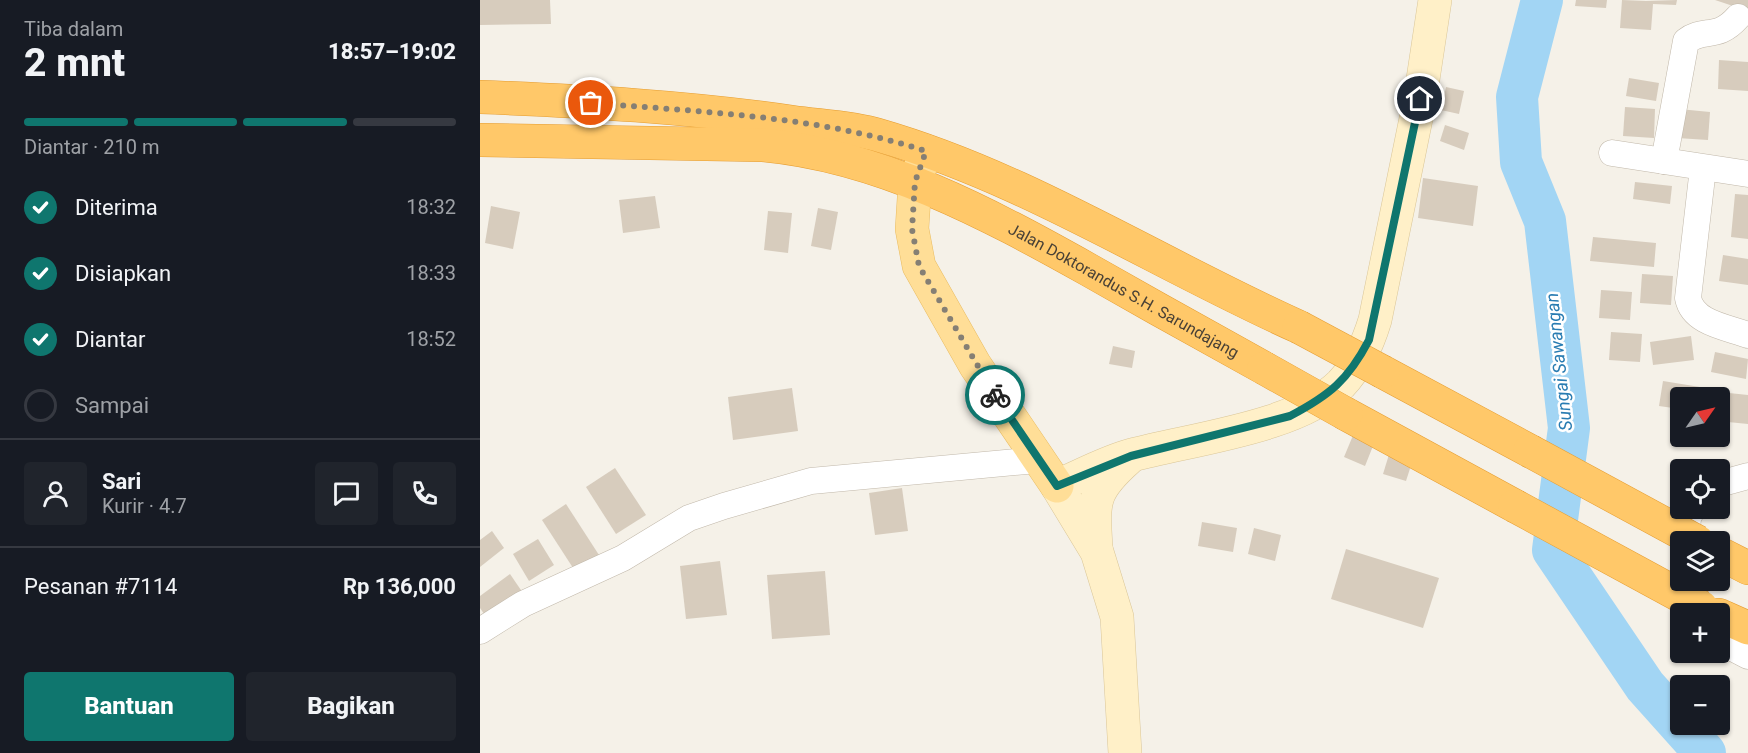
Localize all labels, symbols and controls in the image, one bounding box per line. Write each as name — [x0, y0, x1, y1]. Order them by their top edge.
text: Tiba dalam — [24, 17, 123, 41]
text: 18:57–19:02 — [328, 39, 456, 64]
text: 2 mnt — [24, 40, 125, 86]
pin — [1394, 73, 1445, 124]
pin — [565, 77, 616, 128]
icon: home — [1403, 82, 1436, 115]
icon: bag — [574, 86, 607, 119]
text: Diantar · 210 m — [24, 135, 159, 159]
icon: check — [24, 191, 57, 224]
text: Diterima — [75, 195, 158, 220]
text: 18:32 — [406, 195, 456, 219]
street label: Jalan Doktorandus S.H. Sarundajang — [1005, 219, 1242, 362]
icon: check — [24, 257, 57, 290]
text: Disiapkan — [75, 261, 171, 286]
text: 18:33 — [406, 261, 456, 285]
water label: Sungai Sawangan — [1541, 292, 1576, 432]
icon: check — [24, 323, 57, 356]
text: Diantar — [75, 327, 146, 352]
text: 18:52 — [406, 327, 456, 351]
courier — [965, 365, 1025, 425]
icon: bike — [979, 379, 1012, 412]
north arrow — [1670, 387, 1730, 447]
map controls — [1670, 387, 1730, 735]
text: Sampai — [75, 393, 149, 418]
button: locate — [1670, 459, 1730, 519]
button: person — [24, 462, 87, 525]
button: chat — [315, 462, 378, 525]
button: phone — [393, 462, 456, 525]
text: Sari — [102, 469, 141, 494]
text: Kurir · 4.7 — [102, 494, 187, 518]
button: layers — [1670, 531, 1730, 591]
text: Pesanan #7114 — [24, 574, 177, 599]
text: Rp 136,000 — [343, 574, 456, 599]
button: + — [1670, 603, 1730, 663]
button: Bantuan — [24, 672, 234, 741]
button: Bagikan — [246, 672, 456, 741]
button: − — [1670, 675, 1730, 735]

